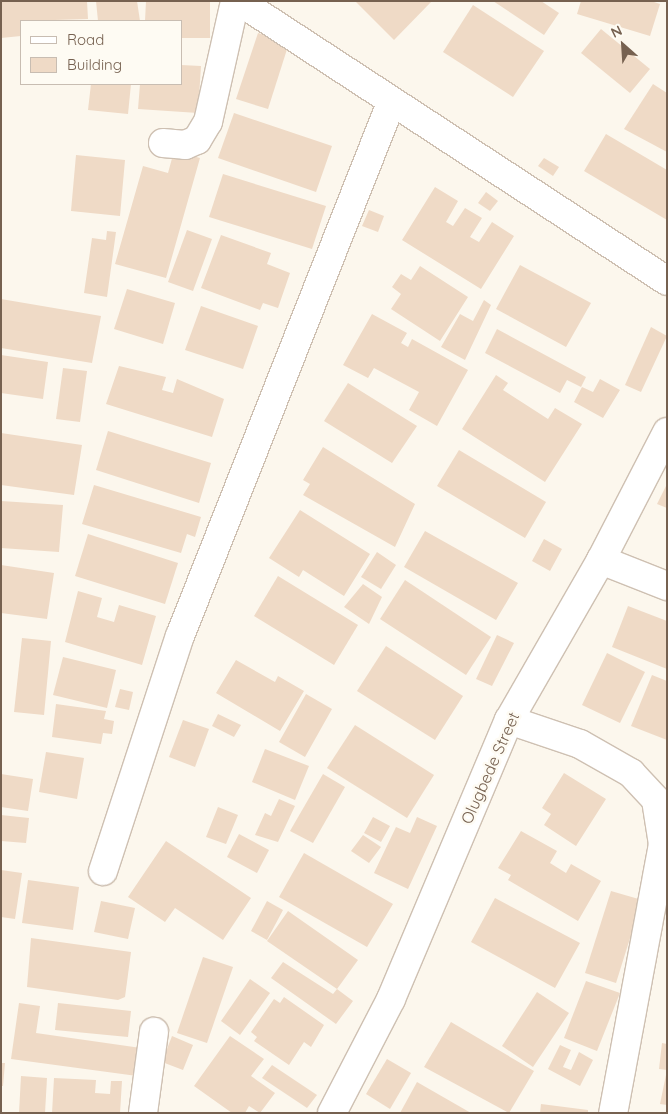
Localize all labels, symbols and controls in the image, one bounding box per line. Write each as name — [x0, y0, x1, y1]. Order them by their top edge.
legend — [20, 20, 182, 85]
north arrow — [598, 20, 648, 70]
text: N — [608, 21, 625, 42]
text: Road — [67, 30, 104, 49]
text: Building — [67, 55, 122, 74]
street label: Olugbede Street — [457, 709, 523, 827]

